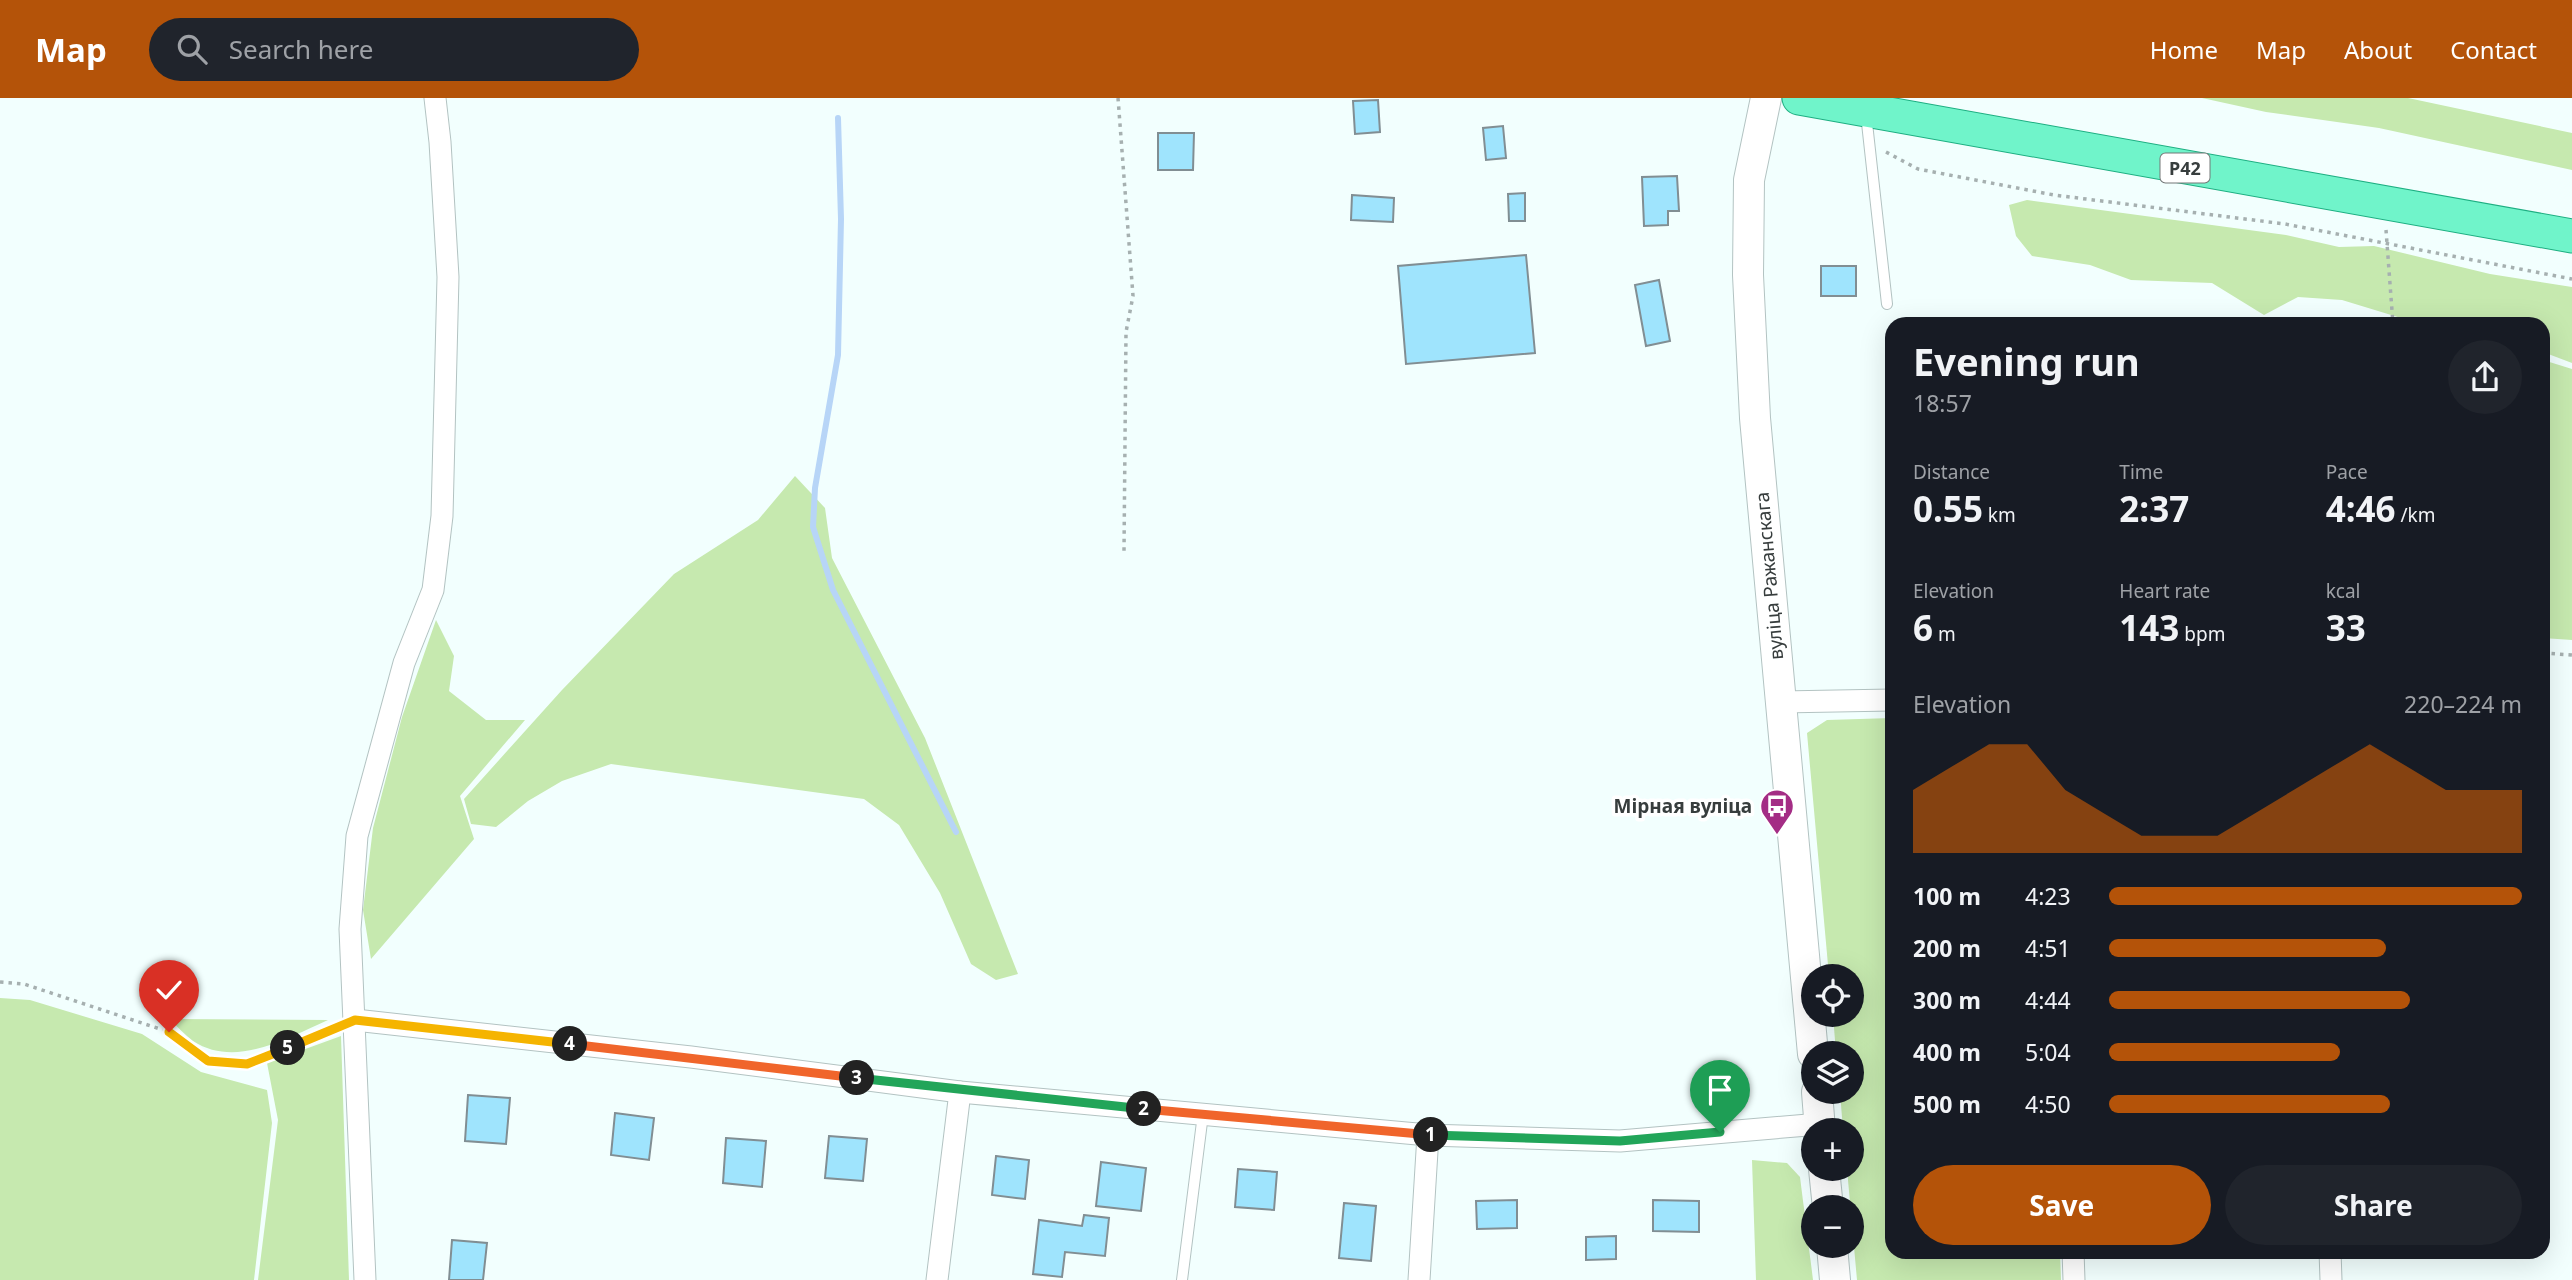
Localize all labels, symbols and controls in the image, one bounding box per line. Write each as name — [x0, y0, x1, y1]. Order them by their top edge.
search box — [149, 18, 639, 81]
text: Map — [35, 27, 107, 72]
icon: search — [173, 30, 211, 68]
text: Search here — [229, 31, 373, 67]
text: Home — [2150, 33, 2218, 66]
text: Map — [2256, 33, 2306, 66]
text: About — [2344, 33, 2412, 66]
text: Contact — [2450, 33, 2537, 66]
road number: Р42 — [2160, 154, 2210, 182]
text: Evening run — [1913, 335, 2140, 387]
button: share — [2448, 340, 2522, 414]
text: 18:57 — [1913, 387, 1972, 419]
text: Distance — [1913, 459, 1990, 485]
text: Time — [2119, 459, 2163, 485]
text: Pace — [2326, 459, 2368, 485]
text: 0.55 — [1913, 485, 1983, 532]
text: 2:37 — [2119, 485, 2189, 532]
text: 4:46 — [2326, 485, 2396, 532]
street label: вуліца Ражанскага — [1749, 491, 1789, 661]
text: km — [1983, 502, 2016, 528]
text: /km — [2396, 502, 2435, 528]
text: Elevation — [1913, 578, 1994, 604]
text: Heart rate — [2119, 578, 2210, 604]
text: kcal — [2326, 578, 2360, 604]
text: 6 — [1913, 604, 1933, 651]
text: 143 — [2119, 604, 2179, 651]
text: 33 — [2326, 604, 2366, 651]
text: m — [1933, 621, 1956, 647]
text: bpm — [2179, 621, 2225, 647]
text: Elevation — [1913, 688, 2011, 720]
text: 220–224 m — [2404, 688, 2522, 720]
bus stop icon: Мірная вуліца — [1758, 787, 1796, 836]
place label: Мірная вуліца — [1614, 793, 1752, 819]
text: 100 m — [1913, 880, 1981, 912]
text: 4:23 — [2025, 880, 2071, 912]
text: 200 m — [1913, 932, 1981, 964]
text: 4:51 — [2025, 932, 2071, 964]
pin — [139, 960, 199, 1032]
map controls — [1801, 964, 1864, 1258]
button: locate — [1801, 964, 1864, 1027]
icon: check — [150, 971, 188, 1009]
text: 300 m — [1913, 984, 1981, 1016]
text: 4:44 — [2025, 984, 2071, 1016]
pin: 4 — [552, 1026, 588, 1062]
pin: 5 — [270, 1030, 306, 1066]
text: 4 — [564, 1030, 575, 1056]
text: 5 — [282, 1034, 293, 1060]
text: 400 m — [1913, 1036, 1981, 1068]
text: 5:04 — [2025, 1036, 2071, 1068]
button: layers — [1801, 1041, 1864, 1104]
pin: 3 — [840, 1060, 874, 1096]
pin — [1690, 1060, 1750, 1132]
text: 3 — [851, 1064, 862, 1090]
icon: arrive — [1701, 1071, 1739, 1109]
text: 500 m — [1913, 1088, 1981, 1120]
text: 4:50 — [2025, 1088, 2071, 1120]
pin: 2 — [1126, 1091, 1162, 1126]
text: 2 — [1138, 1095, 1149, 1121]
pin: 1 — [1414, 1118, 1448, 1152]
button: + — [1801, 1118, 1864, 1181]
text: 1 — [1425, 1121, 1436, 1147]
button: Save — [1913, 1165, 2211, 1245]
button: Share — [2225, 1165, 2522, 1245]
button: − — [1801, 1195, 1864, 1258]

